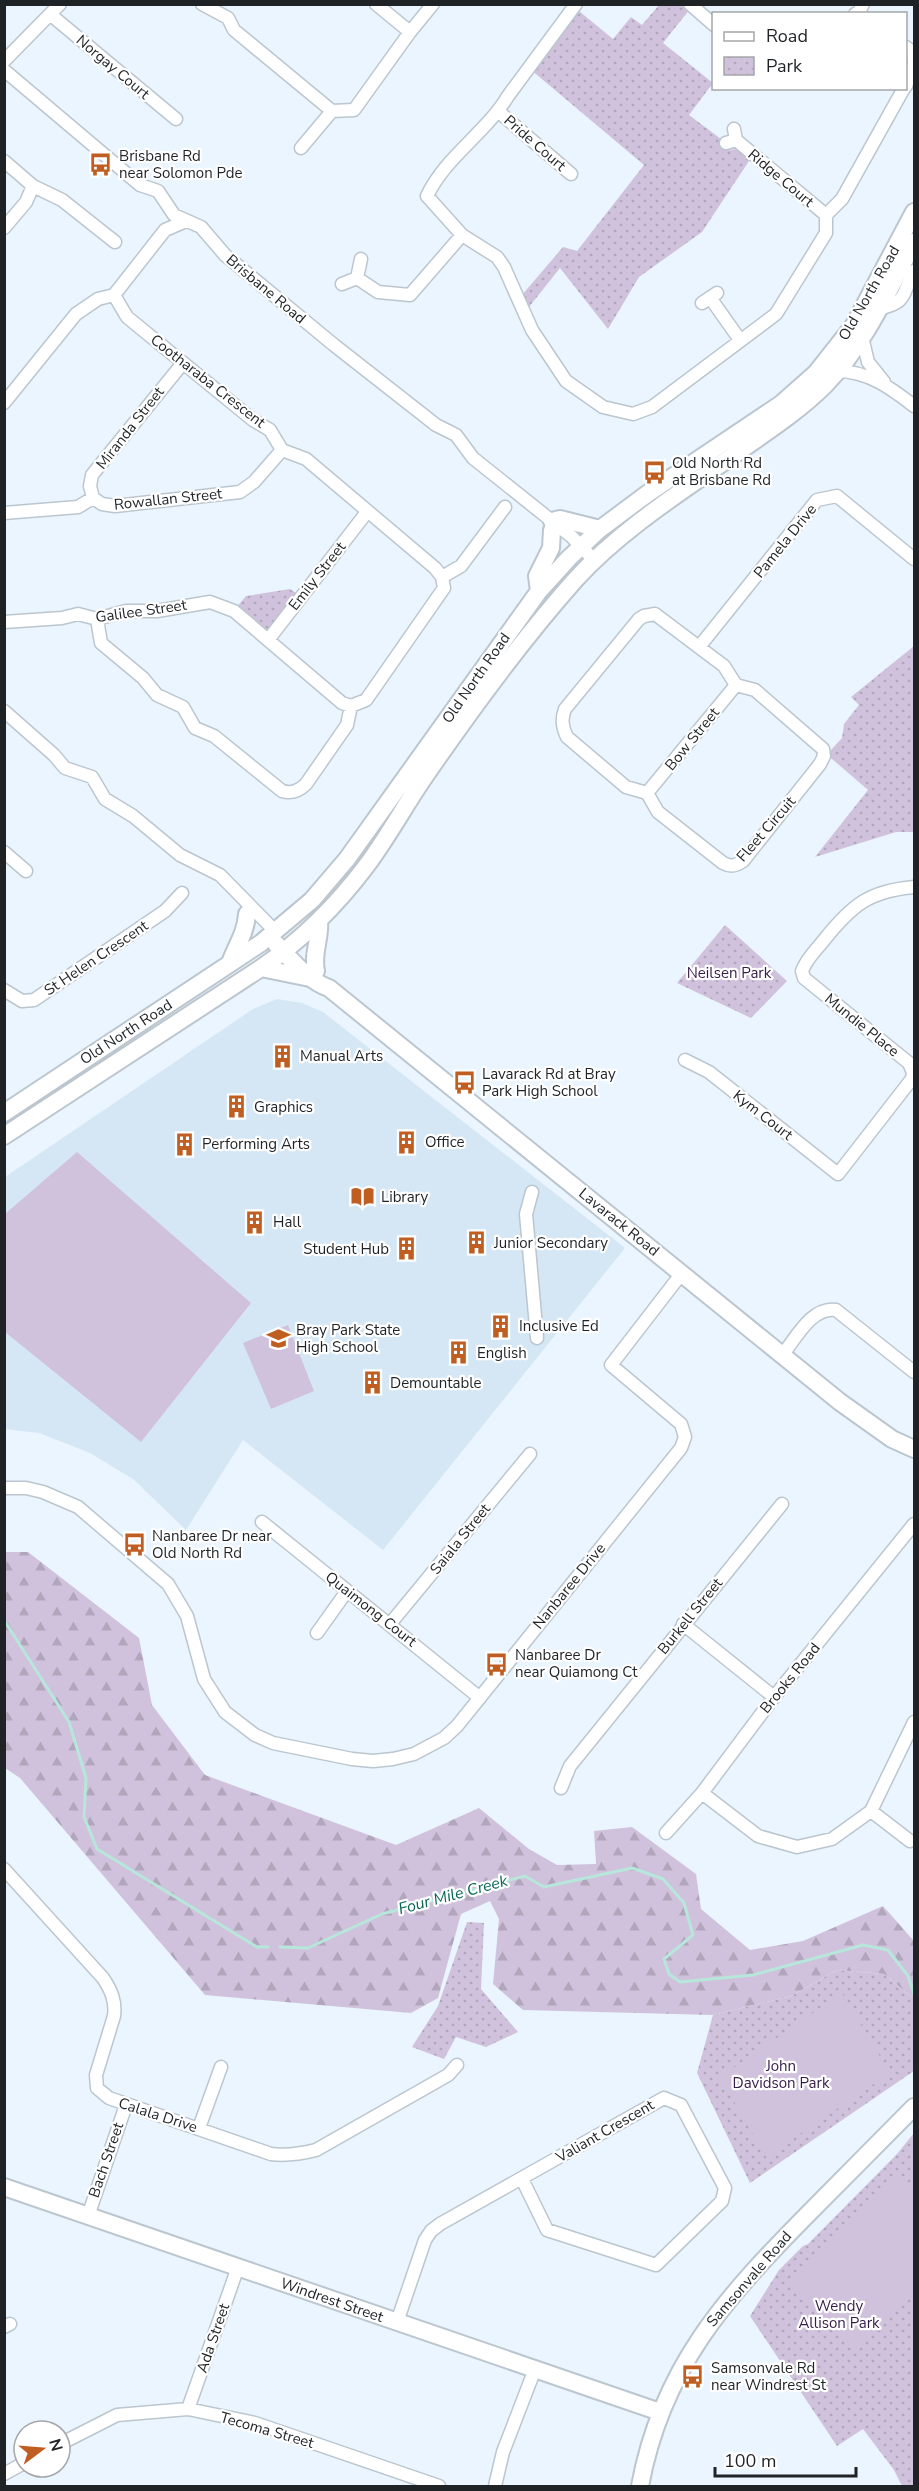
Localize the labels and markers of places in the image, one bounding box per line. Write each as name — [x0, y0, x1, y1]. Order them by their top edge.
place label: Brisbane Rd near Solomon Pde — [119, 146, 242, 183]
bus stop icon: Brisbane Rd near Solomon Pde — [88, 152, 114, 178]
place label: Old North Rd at Brisbane Rd — [672, 453, 771, 490]
bus stop icon: Old North Rd at Brisbane Rd — [641, 459, 667, 485]
building icon: Manual Arts — [269, 1043, 295, 1069]
place label: Manual Arts — [300, 1046, 383, 1066]
place label: Lavarack Rd at Bray Park High School — [482, 1064, 616, 1101]
bus stop icon: Lavarack Rd at Bray Park High School — [451, 1070, 477, 1096]
building icon: Graphics — [223, 1094, 249, 1120]
place label: Graphics — [254, 1097, 313, 1117]
building icon: Office — [394, 1129, 420, 1155]
building icon: Performing Arts — [171, 1131, 197, 1157]
place label: Office — [425, 1132, 464, 1152]
place label: Performing Arts — [202, 1134, 310, 1154]
library icon: Library — [350, 1184, 376, 1210]
place label: Library — [381, 1187, 428, 1207]
building icon: Hall — [242, 1209, 268, 1235]
place label: Hall — [273, 1212, 302, 1232]
building icon: Junior Secondary — [463, 1230, 489, 1256]
place label: Junior Secondary — [493, 1233, 608, 1253]
building icon: Student Hub — [394, 1236, 420, 1262]
place label: Student Hub — [303, 1239, 389, 1259]
building icon: Inclusive Ed — [488, 1313, 514, 1339]
place label: Inclusive Ed — [519, 1316, 599, 1336]
place label: Bray Park State High School — [296, 1320, 400, 1357]
school or university icon: Bray Park State High School — [265, 1326, 291, 1352]
building icon: English — [446, 1340, 472, 1366]
place label: English — [477, 1343, 527, 1363]
building icon: Demountable — [359, 1370, 385, 1396]
place label: Demountable — [390, 1373, 482, 1393]
place label: Nanbaree Dr near Old North Rd — [152, 1526, 272, 1563]
bus stop icon: Nanbaree Dr near Old North Rd — [121, 1532, 147, 1558]
place label: Nanbaree Dr near Quiamong Ct — [515, 1645, 638, 1682]
bus stop icon: Nanbaree Dr near Quiamong Ct — [484, 1651, 510, 1677]
place label: Samsonvale Rd near Windrest St — [711, 2358, 827, 2395]
bus stop icon: Samsonvale Rd near Windrest St — [680, 2364, 706, 2390]

